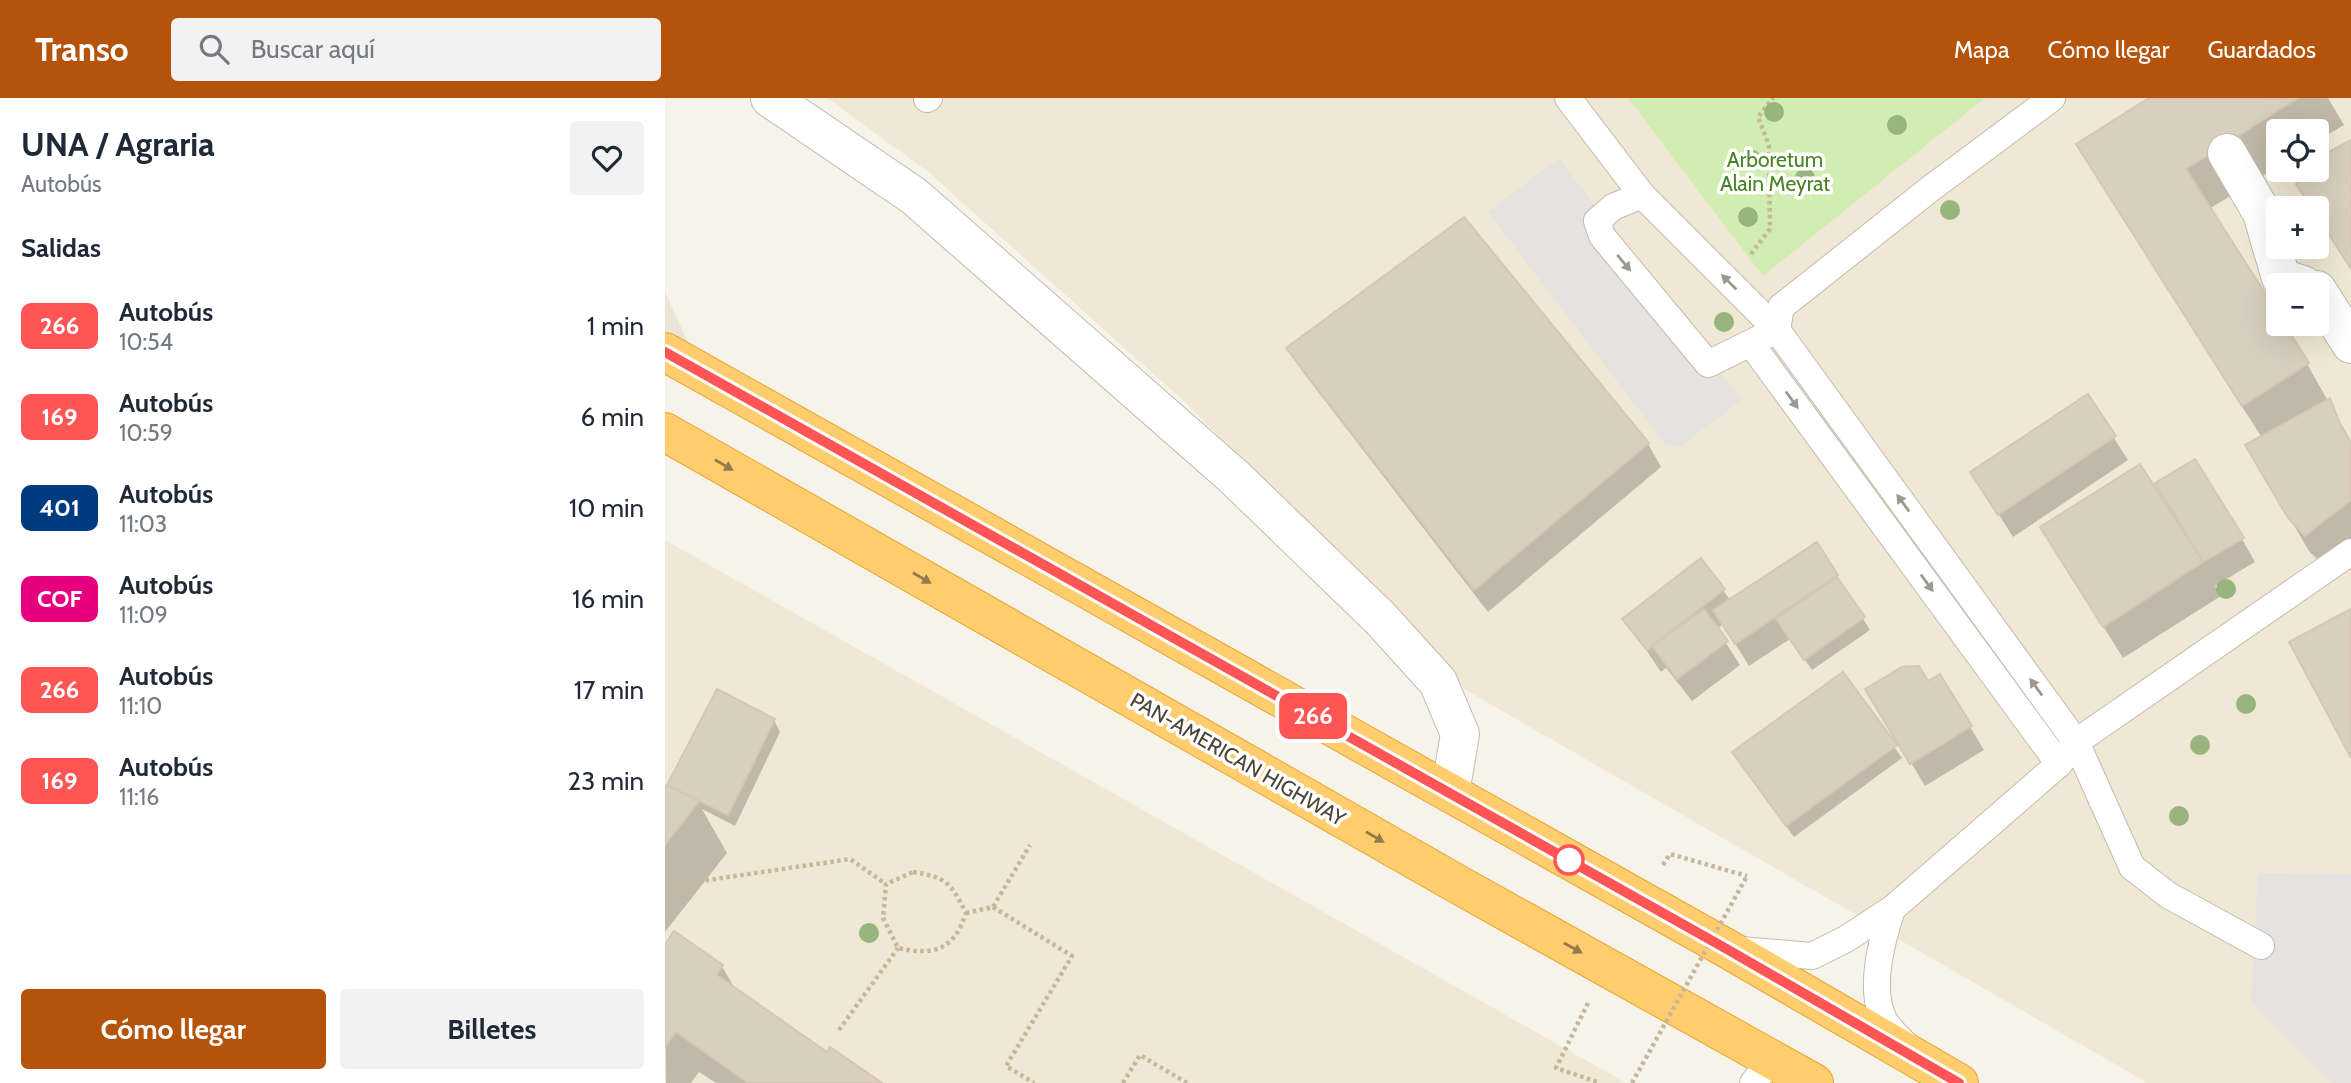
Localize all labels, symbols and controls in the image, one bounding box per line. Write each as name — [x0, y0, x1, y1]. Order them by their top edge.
search box — [171, 18, 661, 81]
text: Transo — [35, 29, 129, 69]
icon: search — [195, 30, 233, 68]
text: Buscar aquí — [251, 33, 375, 65]
text: Mapa — [1954, 35, 2010, 64]
text: Cómo llegar — [2048, 35, 2169, 64]
text: Guardados — [2207, 35, 2316, 64]
map controls — [2266, 119, 2329, 336]
button: locate — [2266, 119, 2329, 182]
button: heart — [570, 121, 644, 195]
text: UNA / Agraria — [21, 124, 215, 164]
park label: Arboretum Alain Meyrat — [1720, 147, 1830, 196]
text: Autobús — [21, 170, 102, 198]
button: + — [2266, 196, 2329, 259]
text: Salidas — [21, 232, 101, 264]
one-way arrow — [1616, 254, 1632, 272]
button: − — [2266, 273, 2329, 336]
one-way arrow — [1721, 274, 1737, 290]
text: Autobús — [119, 296, 213, 328]
text: 1 min — [587, 310, 644, 342]
text: 266 — [40, 311, 79, 340]
text: 10:54 — [119, 328, 173, 356]
text: Autobús — [119, 387, 213, 419]
one-way arrow — [1785, 391, 1799, 409]
text: 6 min — [581, 401, 644, 433]
text: 169 — [42, 402, 77, 431]
text: 10:59 — [119, 419, 173, 447]
one-way arrow — [715, 459, 734, 471]
text: Autobús — [119, 478, 213, 510]
text: 10 min — [569, 492, 644, 524]
text: 401 — [39, 493, 80, 522]
one-way arrow — [1896, 494, 1910, 512]
text: 11:03 — [119, 510, 167, 538]
text: Autobús — [119, 569, 213, 601]
one-way arrow — [912, 572, 931, 584]
one-way arrow — [1919, 574, 1933, 592]
text: 16 min — [572, 583, 644, 615]
text: COF — [37, 584, 82, 613]
text: 11:09 — [119, 601, 168, 629]
text: Autobús — [119, 660, 213, 692]
text: 17 min — [574, 674, 644, 706]
text: 266 — [40, 675, 79, 704]
one-way arrow — [2029, 678, 2043, 696]
street label: PAN-AMERICAN HIGHWAY — [1126, 687, 1351, 831]
text: 11:10 — [119, 692, 162, 720]
line badge: 266 — [1273, 693, 1353, 739]
text: 266 — [1293, 701, 1333, 730]
text: Autobús — [119, 751, 213, 783]
text: 23 min — [568, 765, 644, 797]
text: 169 — [42, 766, 77, 795]
text: 11:16 — [119, 783, 159, 811]
one-way arrow — [1365, 831, 1384, 843]
unlabelled marker — [1554, 845, 1584, 875]
one-way arrow — [1563, 943, 1583, 954]
button: Cómo llegar — [21, 989, 326, 1069]
button: Billetes — [340, 989, 644, 1069]

